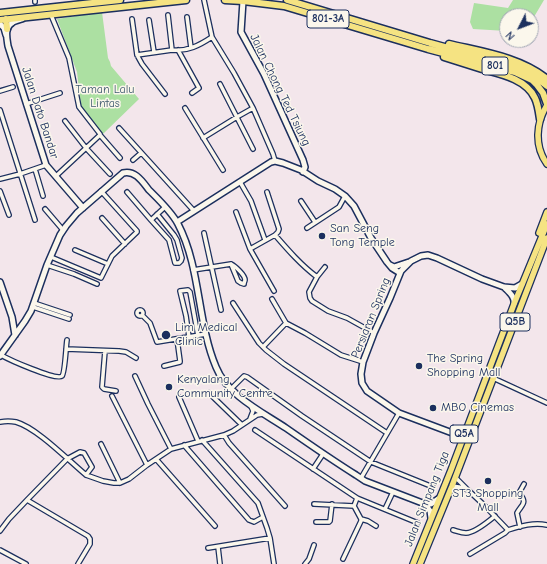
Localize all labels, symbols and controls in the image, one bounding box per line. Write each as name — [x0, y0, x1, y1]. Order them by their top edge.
north arrow — [499, 8, 539, 48]
road number: 801-3A — [307, 10, 349, 28]
text: N — [503, 29, 518, 43]
street label: Jalan Chong Ted Tsiung — [247, 32, 313, 148]
road number: 801 — [482, 57, 508, 75]
street label: Jalan Dato Bandar — [18, 65, 62, 161]
park label: Taman Lalu Lintas — [76, 83, 134, 111]
place label: San Seng Tong Temple — [330, 222, 395, 250]
marker: San Seng Tong Temple — [317, 231, 327, 241]
street label: Persiaran Spring — [348, 276, 394, 360]
road number: Q5B — [500, 313, 530, 331]
place label: Lim Medical Clinic — [175, 321, 237, 349]
marker: Lim Medical Clinic — [160, 329, 172, 341]
place label: The Spring Shopping Mall — [427, 352, 500, 380]
marker: The Spring Shopping Mall — [414, 361, 424, 371]
place label: Kenyalang Community Centre — [177, 373, 273, 401]
marker: Kenyalang Community Centre — [164, 382, 174, 392]
place label: MBO Cinemas — [441, 401, 514, 415]
marker: MBO Cinemas — [428, 403, 438, 413]
road number: Q5A — [450, 425, 478, 443]
street label: Jalan Simpang Tiga — [401, 449, 453, 549]
marker: ST3 Shopping Mall — [483, 476, 493, 486]
place label: ST3 Shopping Mall — [453, 487, 523, 515]

